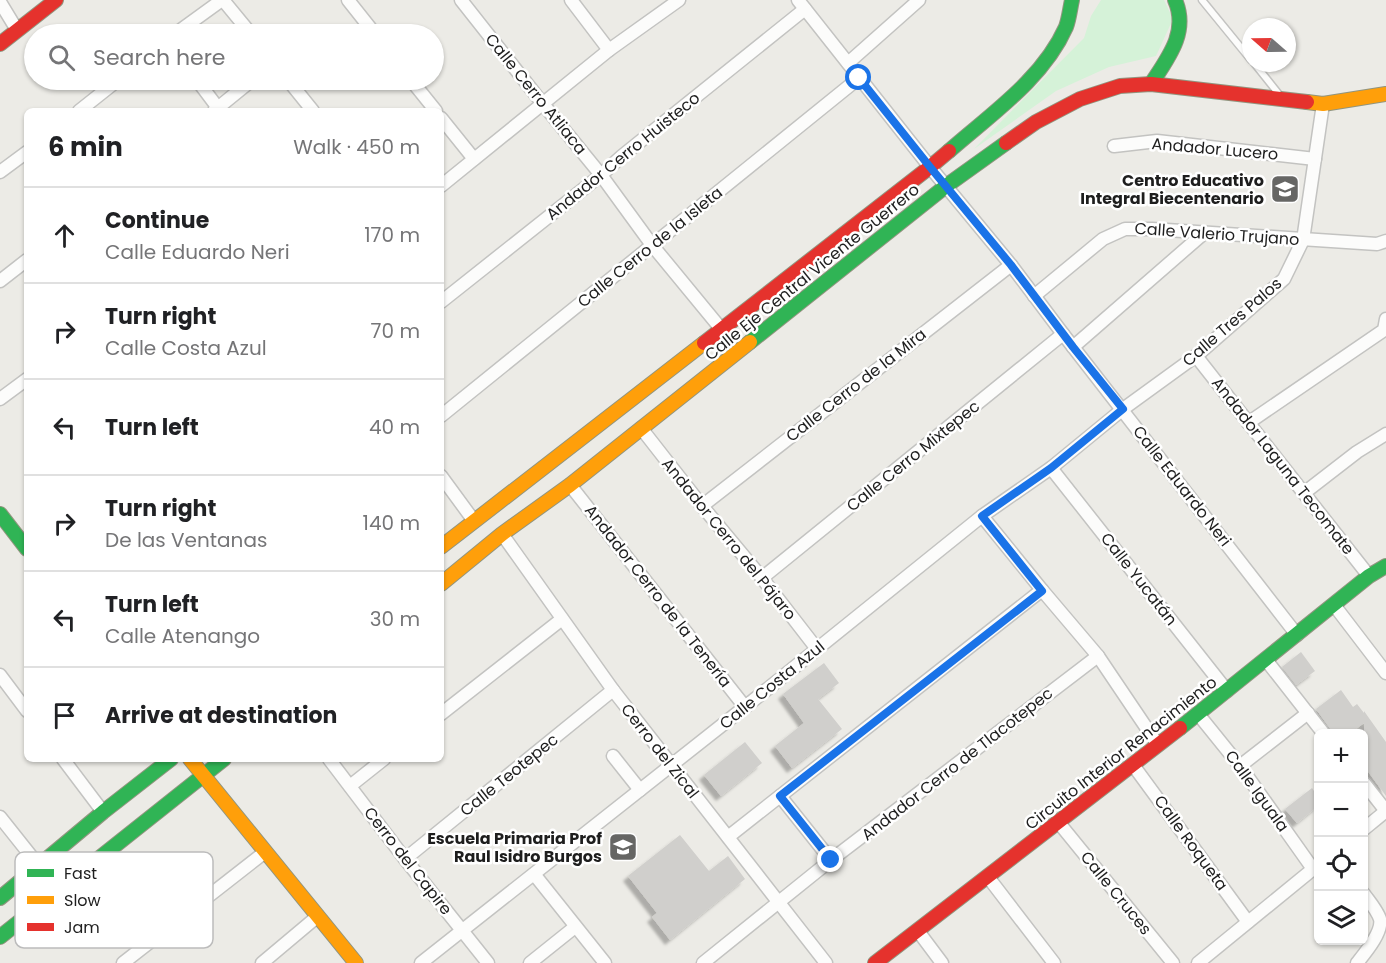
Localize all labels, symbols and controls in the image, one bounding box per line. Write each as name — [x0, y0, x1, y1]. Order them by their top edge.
north arrow — [1242, 18, 1296, 72]
search box — [24, 24, 444, 90]
street label: Calle Cerro Atliaca — [480, 29, 592, 159]
icon: search — [45, 41, 78, 74]
text: Search here — [93, 42, 226, 73]
route start — [845, 64, 871, 90]
street label: Andador Cerro Huisteco — [541, 87, 705, 225]
text: 6 min — [48, 129, 123, 165]
street label: Andador Lucero — [1151, 132, 1279, 166]
text: Walk · 450 m — [293, 133, 420, 161]
place label: Centro Educativo Integral Biecentenario — [1080, 169, 1264, 210]
school or university icon: Centro Educativo Integral Biecentenario — [1269, 173, 1301, 205]
street label: Calle Eje Central Vicente Guerrero — [700, 178, 924, 366]
street label: Calle Cerro de la Isleta — [573, 181, 727, 313]
text: Continue — [105, 205, 209, 236]
street label: Calle Valerio Trujano — [1134, 217, 1300, 251]
icon: ahead — [48, 219, 81, 252]
text: 170 m — [364, 221, 420, 249]
text: Calle Eduardo Neri — [105, 238, 290, 266]
street label: Calle Tres Palos — [1177, 272, 1287, 372]
text: Turn right — [105, 301, 216, 332]
icon: right — [48, 315, 81, 348]
text: 70 m — [371, 317, 420, 345]
street label: Calle Cerro de la Mira — [781, 323, 931, 447]
text: Calle Costa Azul — [105, 334, 267, 362]
street label: Andador Laguna Tecomate — [1206, 372, 1360, 560]
street label: Calle Cerro Mixtepec — [841, 395, 985, 517]
icon: left — [48, 411, 81, 444]
text: Turn left — [105, 412, 199, 443]
text: 40 m — [369, 413, 420, 441]
street label: Calle Eduardo Neri — [1127, 421, 1237, 551]
street label: Andador Cerro del Pájaro — [656, 453, 802, 625]
text: Turn right — [105, 493, 216, 524]
street label: Andador Cerro de la Tenería — [579, 500, 737, 692]
icon: right — [48, 507, 81, 540]
text: 140 m — [363, 509, 420, 537]
text: De las Ventanas — [105, 526, 267, 554]
street label: Calle Yucatán — [1095, 528, 1183, 630]
text: Turn left — [105, 589, 199, 620]
icon: left — [48, 603, 81, 636]
text: 30 m — [370, 605, 420, 633]
text: Calle Atenango — [105, 622, 260, 650]
street label: Calle Costa Azul — [715, 635, 829, 735]
street label: Circuito Interior Renacimiento — [1020, 671, 1222, 835]
street label: Andador Cerro de Tlacotepec — [856, 682, 1058, 846]
icon: arrive — [48, 699, 81, 732]
street label: Cerro del Zical — [616, 699, 704, 803]
text: Arrive at destination — [105, 700, 337, 731]
street label: Calle Teotepec — [455, 728, 563, 822]
map controls — [1314, 729, 1368, 945]
button: + — [1314, 729, 1368, 783]
street label: Calle Iguala — [1220, 745, 1294, 837]
button: − — [1314, 783, 1368, 837]
street label: Calle Roqueta — [1149, 791, 1233, 895]
street label: Cerro del Capire — [358, 802, 458, 920]
place label: Escuela Primaria Prof Raul Isidro Burgos — [427, 827, 602, 868]
school or university icon: Escuela Primaria Prof Raul Isidro Burgos — [607, 831, 639, 863]
button: locate — [1314, 837, 1368, 891]
route end — [817, 846, 843, 872]
street label: Calle Cruces — [1075, 846, 1157, 940]
legend — [15, 852, 213, 948]
text: Fast — [64, 862, 97, 885]
text: Slow — [64, 889, 101, 912]
button: layers — [1314, 891, 1368, 945]
text: Jam — [64, 916, 100, 939]

